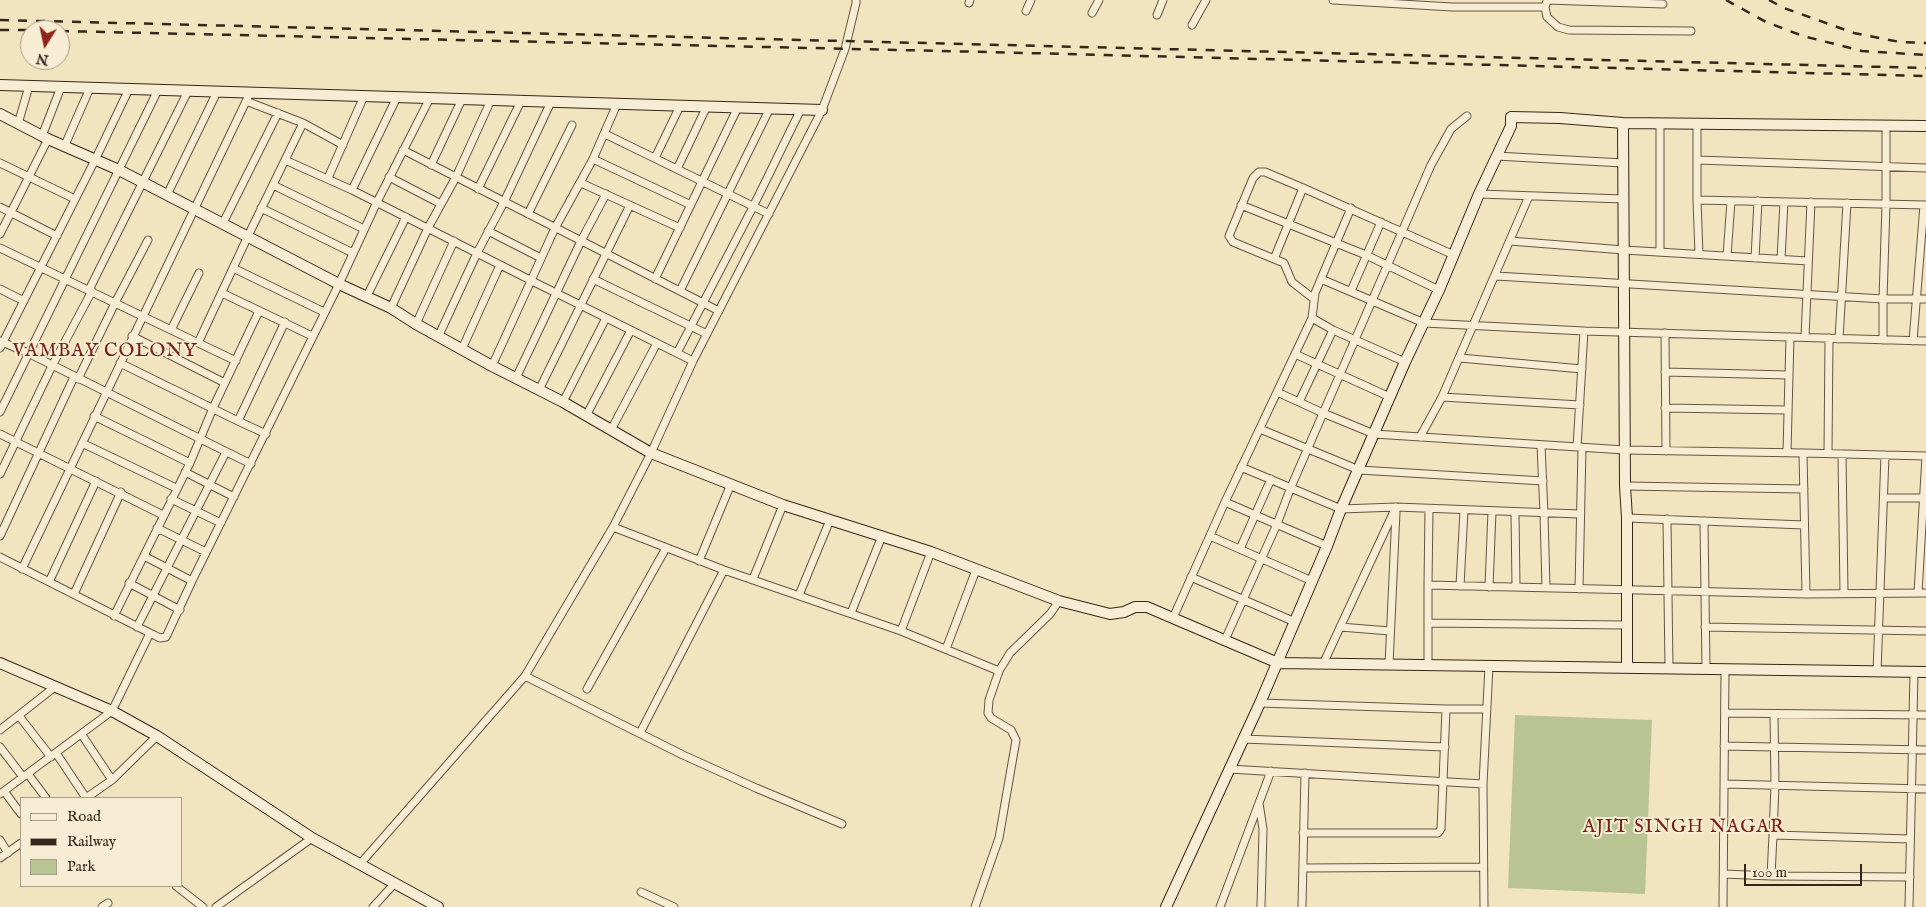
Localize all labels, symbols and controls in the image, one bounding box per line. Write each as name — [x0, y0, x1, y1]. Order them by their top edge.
north arrow — [20, 20, 70, 70]
text: N — [35, 49, 50, 69]
district label: VAMBAY COLONY — [11, 341, 199, 363]
legend — [20, 797, 182, 887]
text: Road — [67, 807, 101, 826]
district label: AJIT SINGH NAGAR — [1581, 817, 1787, 839]
text: Railway — [67, 832, 116, 851]
scale bar — [1746, 854, 1864, 886]
text: Park — [67, 857, 96, 876]
text: 100 m — [1752, 863, 1787, 882]

